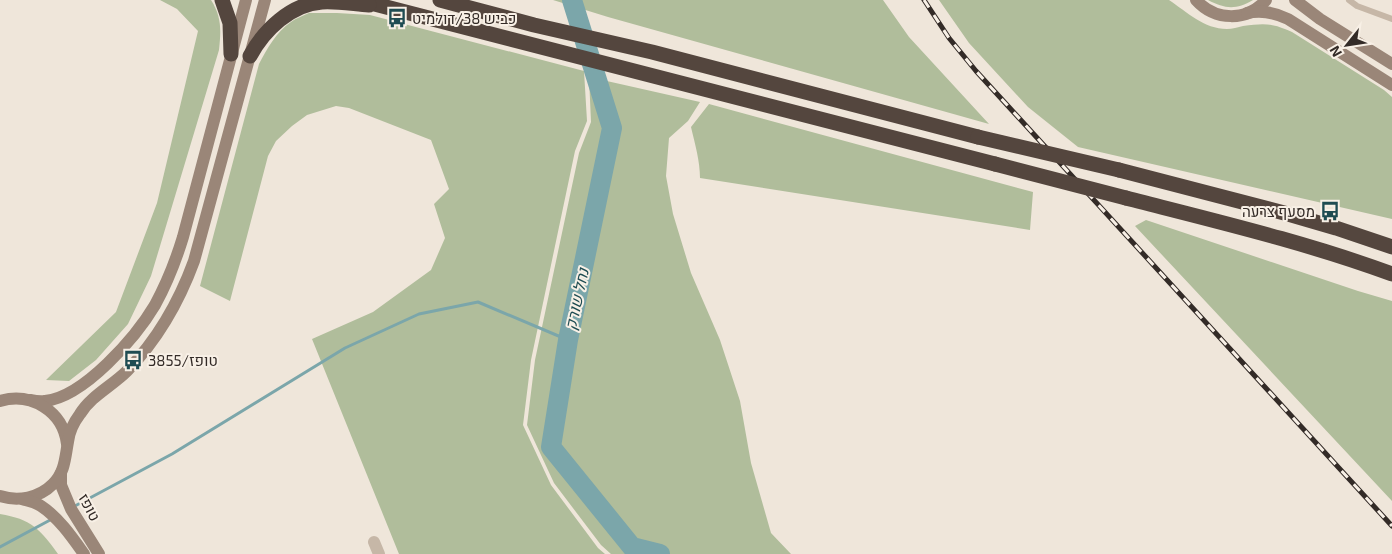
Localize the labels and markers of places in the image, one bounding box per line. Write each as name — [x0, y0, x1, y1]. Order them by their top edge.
bus stop icon: כביש 38/דולמיט — [386, 7, 408, 29]
place label: כביש 38/דולמיט — [412, 9, 516, 27]
bus stop icon: מסעף צרעה — [1319, 200, 1341, 222]
place label: מסעף צרעה — [1242, 202, 1315, 220]
bus stop icon: 3855/טופז — [122, 349, 144, 371]
place label: 3855/טופז — [148, 351, 218, 369]

